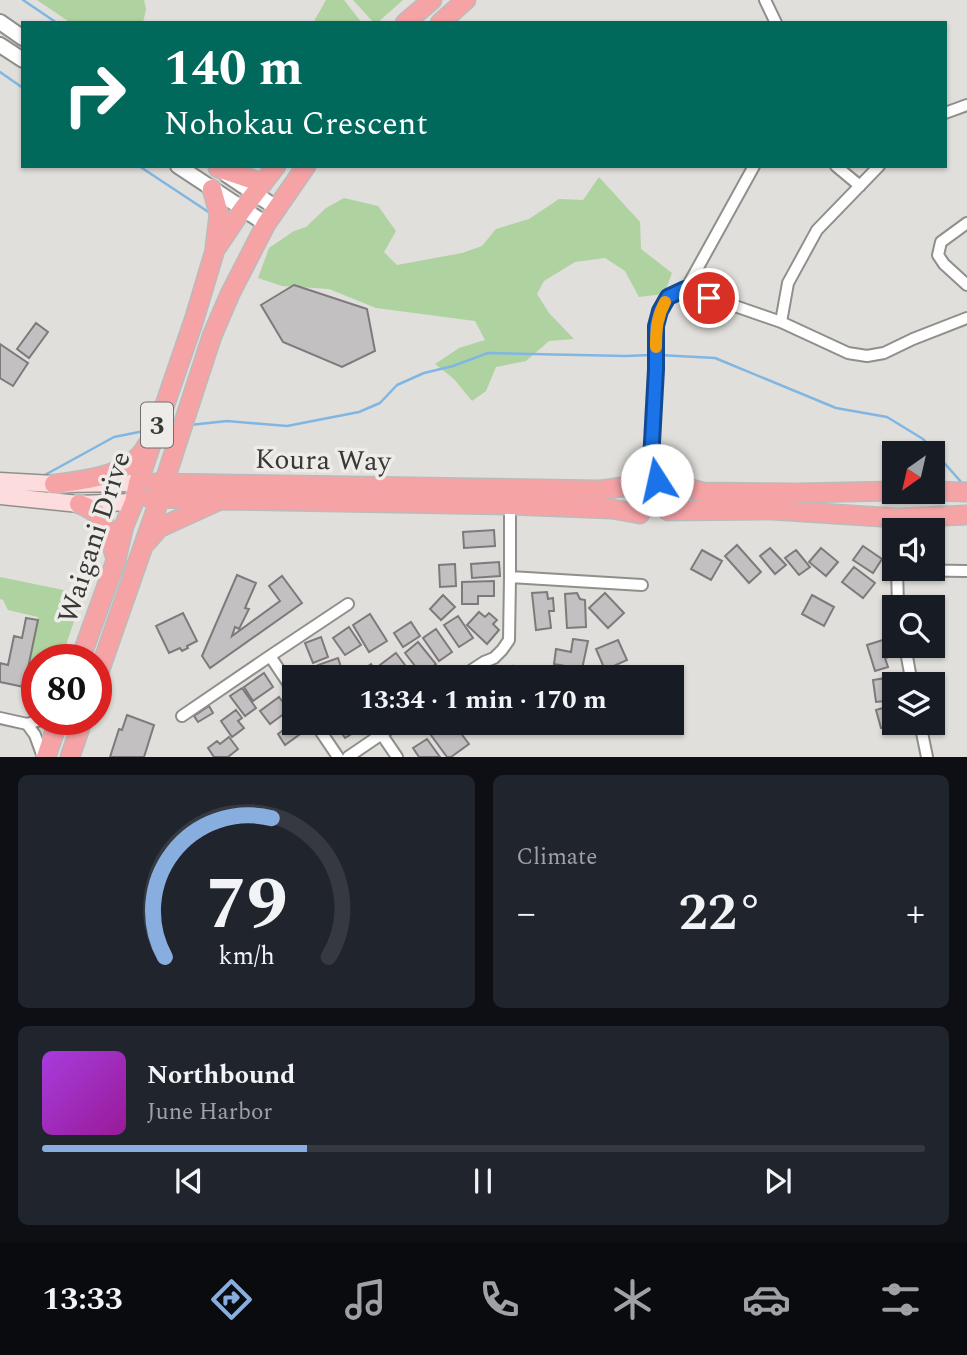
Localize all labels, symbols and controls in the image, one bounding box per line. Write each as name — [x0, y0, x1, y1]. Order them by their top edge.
text: 140 m — [164, 32, 303, 107]
icon: right — [49, 49, 140, 140]
text: Nohokau Crescent — [164, 100, 428, 149]
pin — [679, 268, 739, 328]
icon: arrive — [690, 279, 728, 317]
road number: 3 — [141, 402, 173, 448]
street label: Koura Way — [254, 438, 393, 483]
north arrow — [882, 441, 945, 504]
map controls — [882, 441, 945, 735]
position arrow — [620, 443, 694, 517]
street label: Waigani Drive — [46, 446, 142, 629]
button: sound — [882, 518, 945, 581]
button: search — [882, 595, 945, 658]
speed limit sign: 80 — [21, 644, 112, 735]
button: layers — [882, 672, 945, 735]
text: 13:34 · 1 min · 170 m — [359, 680, 607, 720]
text: Climate — [517, 840, 597, 875]
text: 79 — [205, 851, 287, 962]
text: 22° — [679, 874, 763, 953]
text: − — [517, 885, 536, 943]
text: + — [906, 885, 925, 943]
text: km/h — [218, 938, 274, 976]
text: Northbound — [147, 1055, 295, 1095]
text: June Harbor — [147, 1095, 272, 1130]
icon: previous — [170, 1162, 208, 1200]
icon: pause — [464, 1162, 502, 1200]
icon: next — [759, 1162, 797, 1200]
text: 13:33 — [42, 1275, 123, 1324]
icon: directions — [207, 1275, 256, 1324]
icon: music — [341, 1275, 390, 1324]
icon: phone — [475, 1275, 524, 1324]
icon: climate — [608, 1275, 657, 1324]
icon: car — [742, 1275, 791, 1324]
icon: filters — [876, 1275, 925, 1324]

